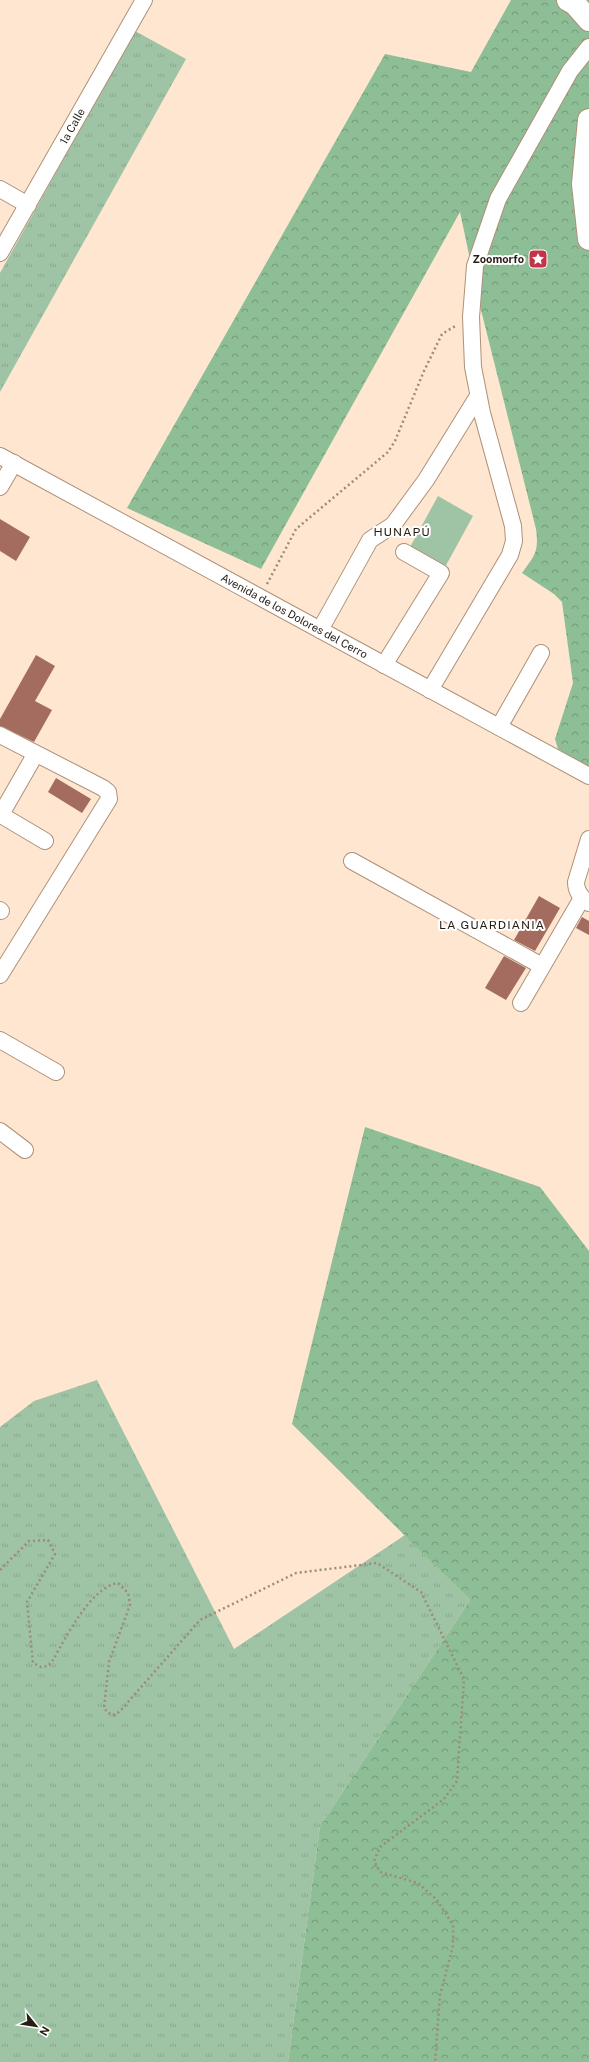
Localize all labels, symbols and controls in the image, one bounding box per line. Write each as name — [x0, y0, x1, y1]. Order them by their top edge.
street label: 1a Calle — [57, 106, 87, 146]
place icon: Zoomorfo — [527, 248, 549, 270]
place label: Zoomorfo — [473, 253, 524, 265]
district label: HUNAPÚ — [373, 525, 431, 539]
street label: Avenida de los Dolores del Cerro — [219, 571, 370, 661]
district label: LA GUARDIANIA — [439, 918, 545, 932]
north arrow — [16, 2006, 56, 2046]
text: N — [37, 2024, 52, 2038]

